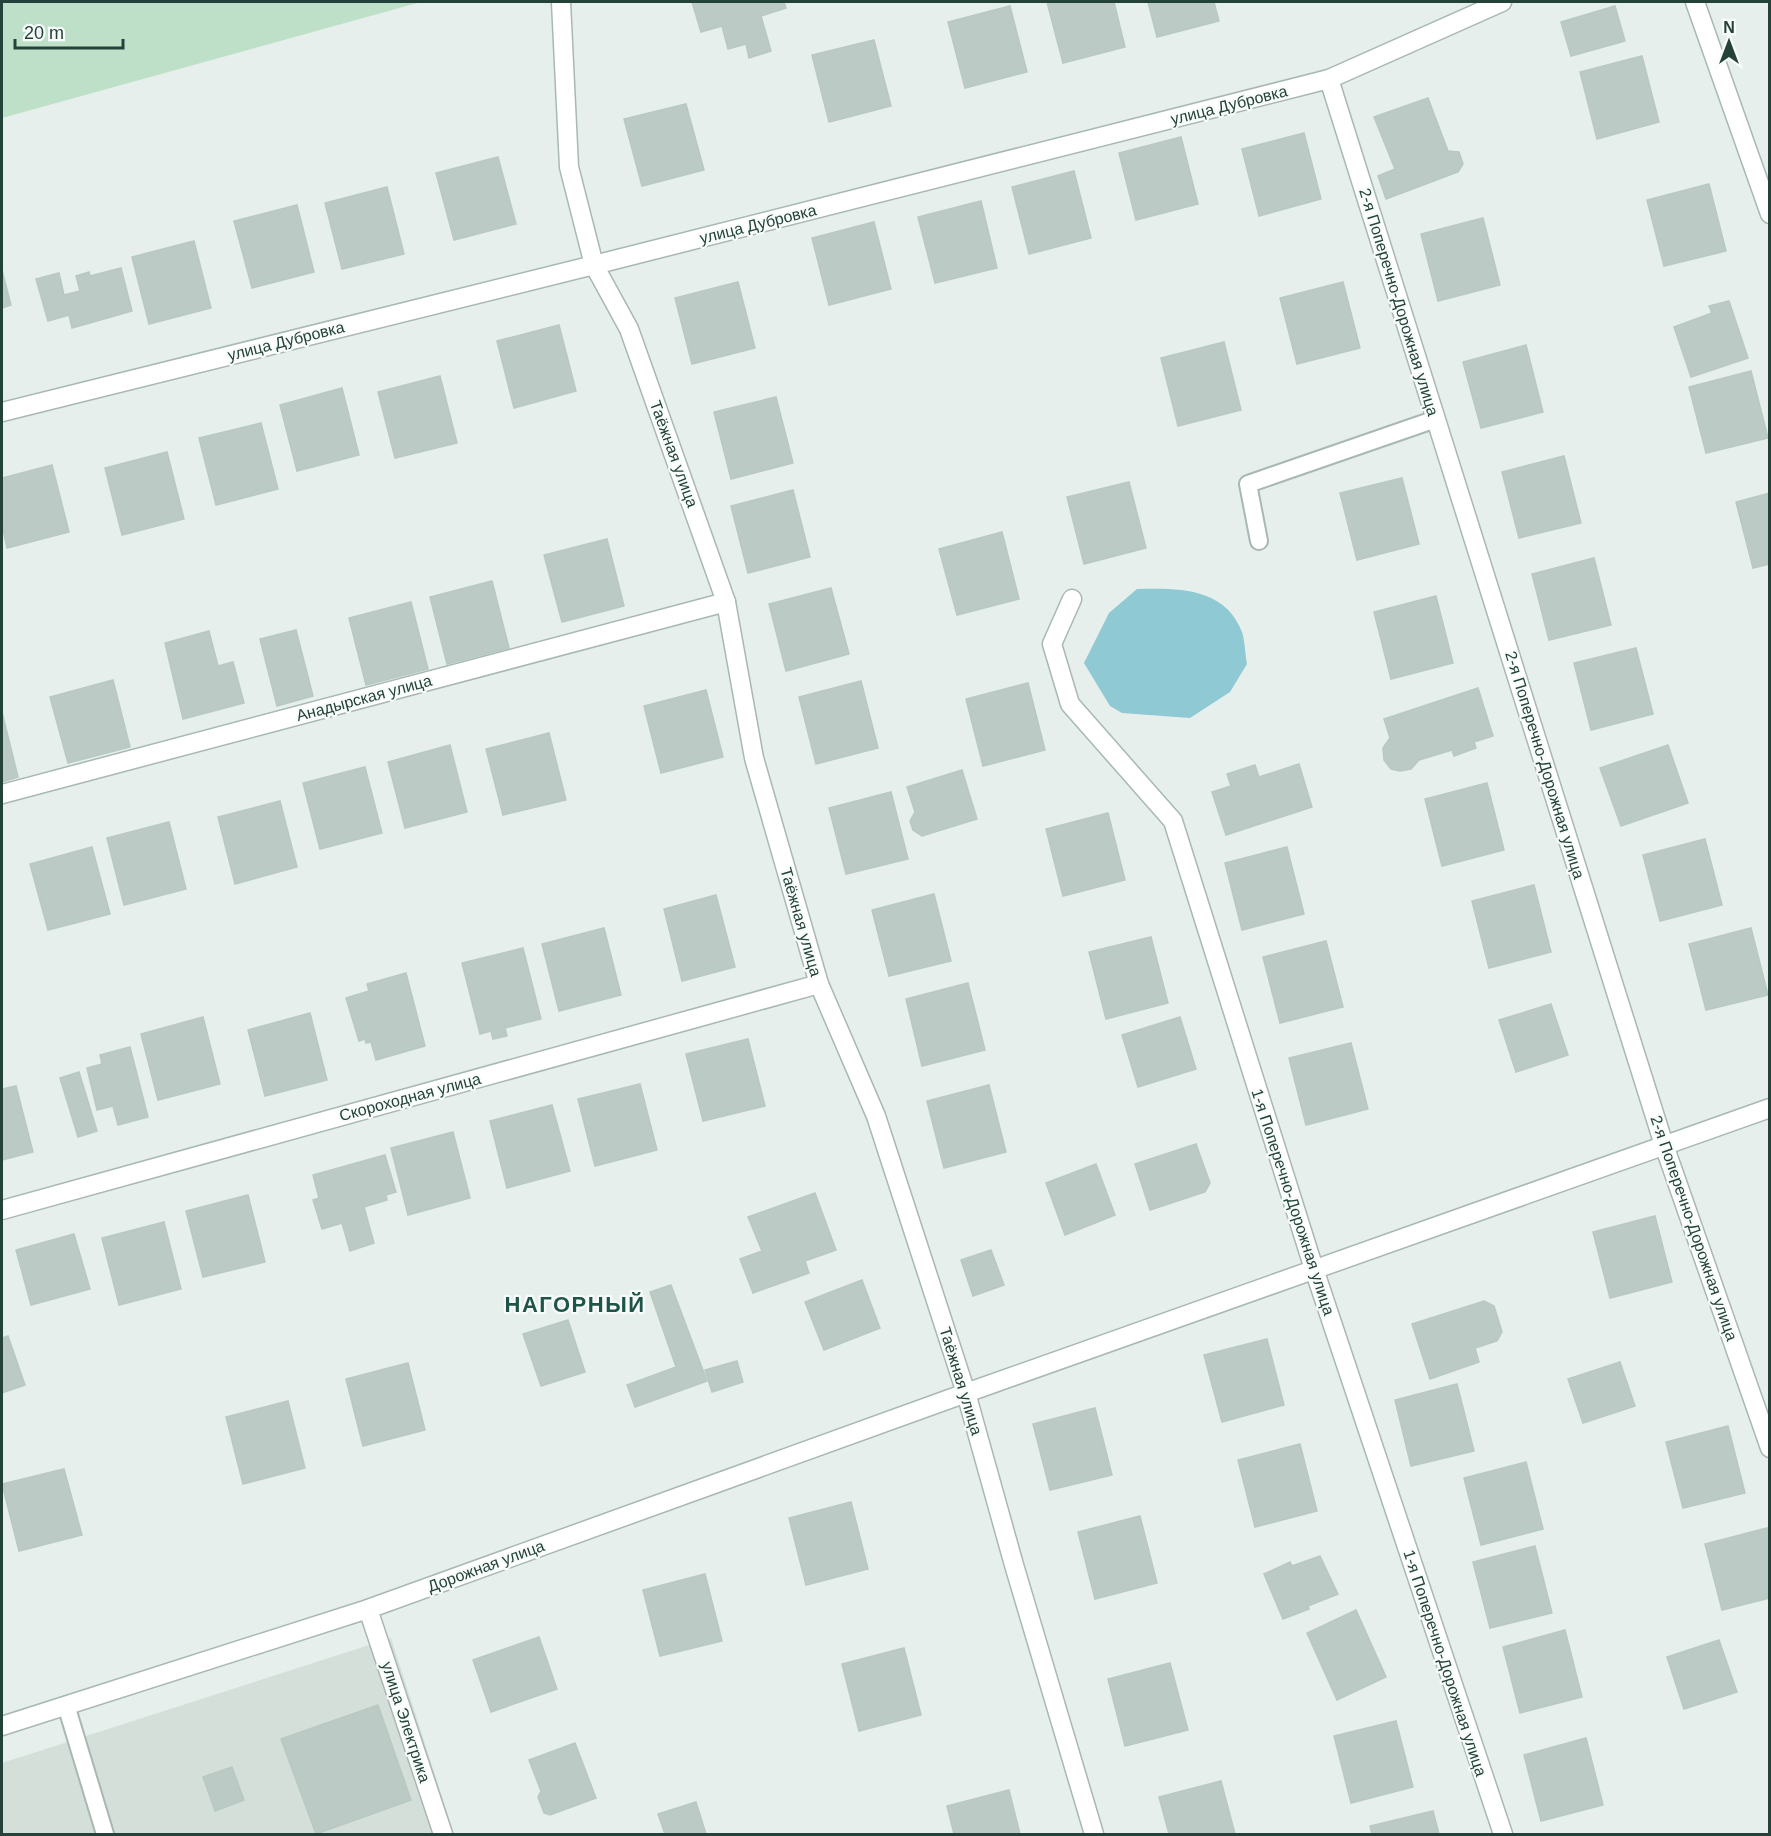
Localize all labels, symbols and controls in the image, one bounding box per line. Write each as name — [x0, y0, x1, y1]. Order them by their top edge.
scale bar — [15, 12, 123, 50]
north arrow — [1699, 12, 1759, 72]
text: N — [1723, 19, 1735, 36]
text: 20 m — [24, 23, 64, 43]
street label: улица Дубровка — [1169, 82, 1289, 128]
street label: 2-я Поперечно-Дорожная улица — [1356, 186, 1442, 418]
street label: улица Дубровка — [698, 201, 818, 247]
street label: улица Дубровка — [226, 318, 346, 364]
street label: Таёжная улица — [647, 398, 701, 510]
street label: 2-я Поперечно-Дорожная улица — [1502, 649, 1588, 881]
street label: Анадырская улица — [294, 672, 434, 724]
street label: Таёжная улица — [777, 866, 825, 978]
street label: Скороходная улица — [337, 1070, 483, 1124]
street label: 1-я Поперечно-Дорожная улица — [1248, 1087, 1338, 1317]
street label: 2-я Поперечно-Дорожная улица — [1647, 1113, 1741, 1343]
district label: НАГОРНЫЙ — [505, 1292, 645, 1317]
street label: Таёжная улица — [936, 1325, 986, 1437]
street label: Дорожная улица — [425, 1537, 547, 1595]
street label: 1-я Поперечно-Дорожная улица — [1400, 1548, 1490, 1778]
street label: улица Электрика — [378, 1659, 434, 1785]

